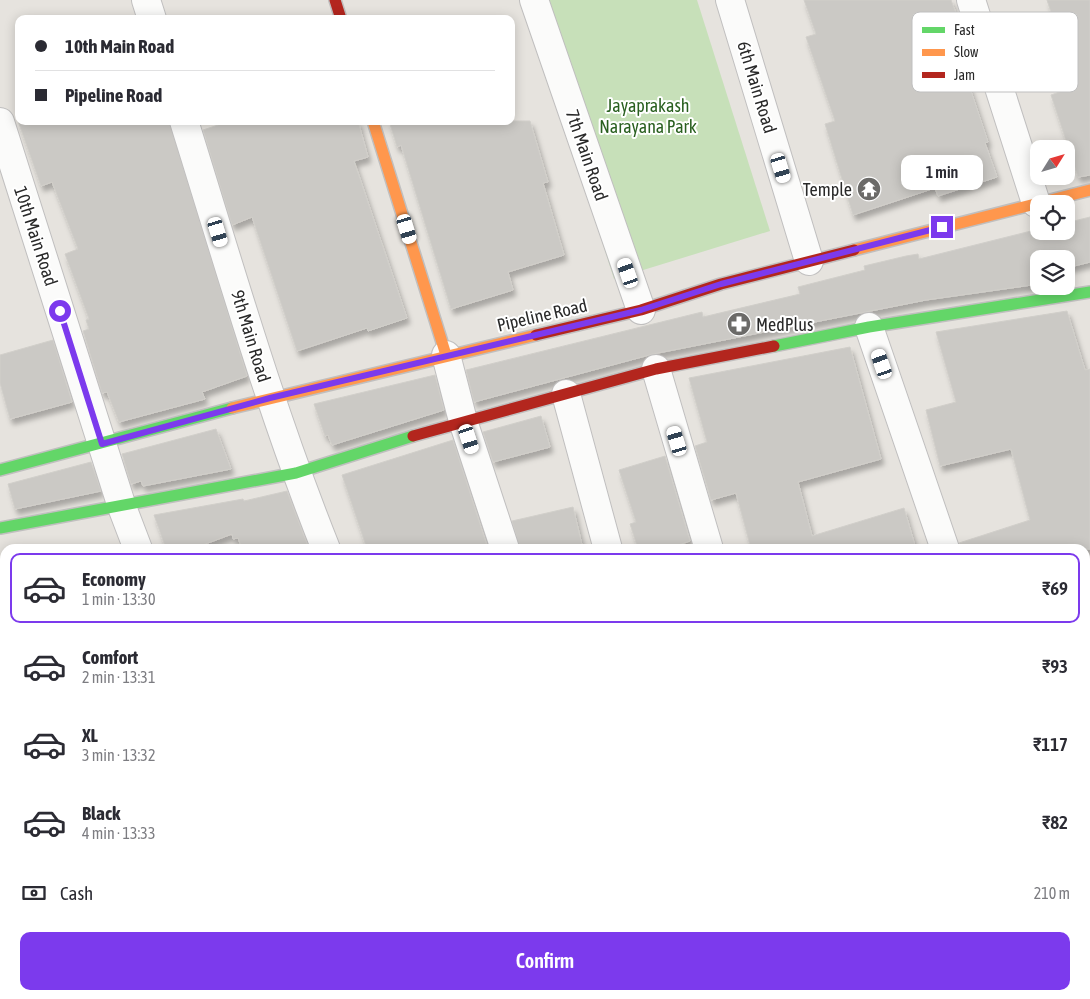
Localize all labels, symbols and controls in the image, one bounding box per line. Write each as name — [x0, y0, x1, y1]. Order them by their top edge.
legend — [912, 12, 1078, 92]
text: Fast — [954, 22, 975, 38]
text: 10th Main Road — [65, 35, 174, 57]
street label: 6th Main Road — [733, 39, 781, 135]
text: Slow — [954, 44, 979, 60]
text: Jam — [954, 67, 975, 83]
text: Pipeline Road — [65, 84, 162, 106]
park label: Jayaprakash Narayana Park — [599, 95, 697, 137]
street label: 7th Main Road — [562, 107, 612, 203]
north arrow — [1030, 140, 1075, 185]
map controls — [1030, 140, 1075, 295]
car — [769, 151, 792, 185]
callout: 1 min — [901, 154, 983, 190]
text: 1 min — [926, 163, 958, 181]
temple icon: Temple — [856, 176, 882, 202]
place label: Temple — [803, 179, 852, 200]
street label: 10th Main Road — [10, 184, 62, 288]
button: locate — [1030, 195, 1075, 240]
car — [395, 212, 418, 246]
car — [206, 215, 229, 249]
route end — [931, 216, 953, 238]
button: layers — [1030, 250, 1075, 295]
car — [616, 256, 639, 290]
street label: 9th Main Road — [227, 288, 275, 384]
street label: Pipeline Road — [495, 294, 589, 336]
route start — [49, 300, 71, 322]
pharmacy icon: MedPlus — [726, 311, 752, 337]
place label: MedPlus — [756, 314, 813, 335]
car — [870, 347, 893, 381]
car — [457, 422, 480, 456]
car — [665, 424, 688, 458]
icon: car — [22, 566, 67, 611]
text: Economy — [82, 568, 146, 590]
text: ₹69 — [1042, 577, 1068, 599]
text: 1 min · 13:30 — [82, 590, 155, 608]
icon: car — [22, 644, 67, 689]
text: Comfort — [82, 646, 138, 668]
text: ₹93 — [1042, 655, 1068, 677]
text: 2 min · 13:31 — [82, 668, 155, 686]
icon: car — [22, 722, 67, 767]
text: XL — [82, 724, 98, 746]
text: ₹117 — [1033, 733, 1068, 755]
text: 3 min · 13:32 — [82, 746, 155, 764]
icon: car — [22, 800, 67, 845]
text: Black — [82, 802, 120, 824]
text: ₹82 — [1042, 811, 1068, 833]
text: 4 min · 13:33 — [82, 824, 155, 842]
icon: cash — [20, 879, 48, 907]
text: Cash — [60, 882, 93, 904]
text: 210 m — [1034, 884, 1070, 902]
button: Confirm — [20, 932, 1070, 990]

